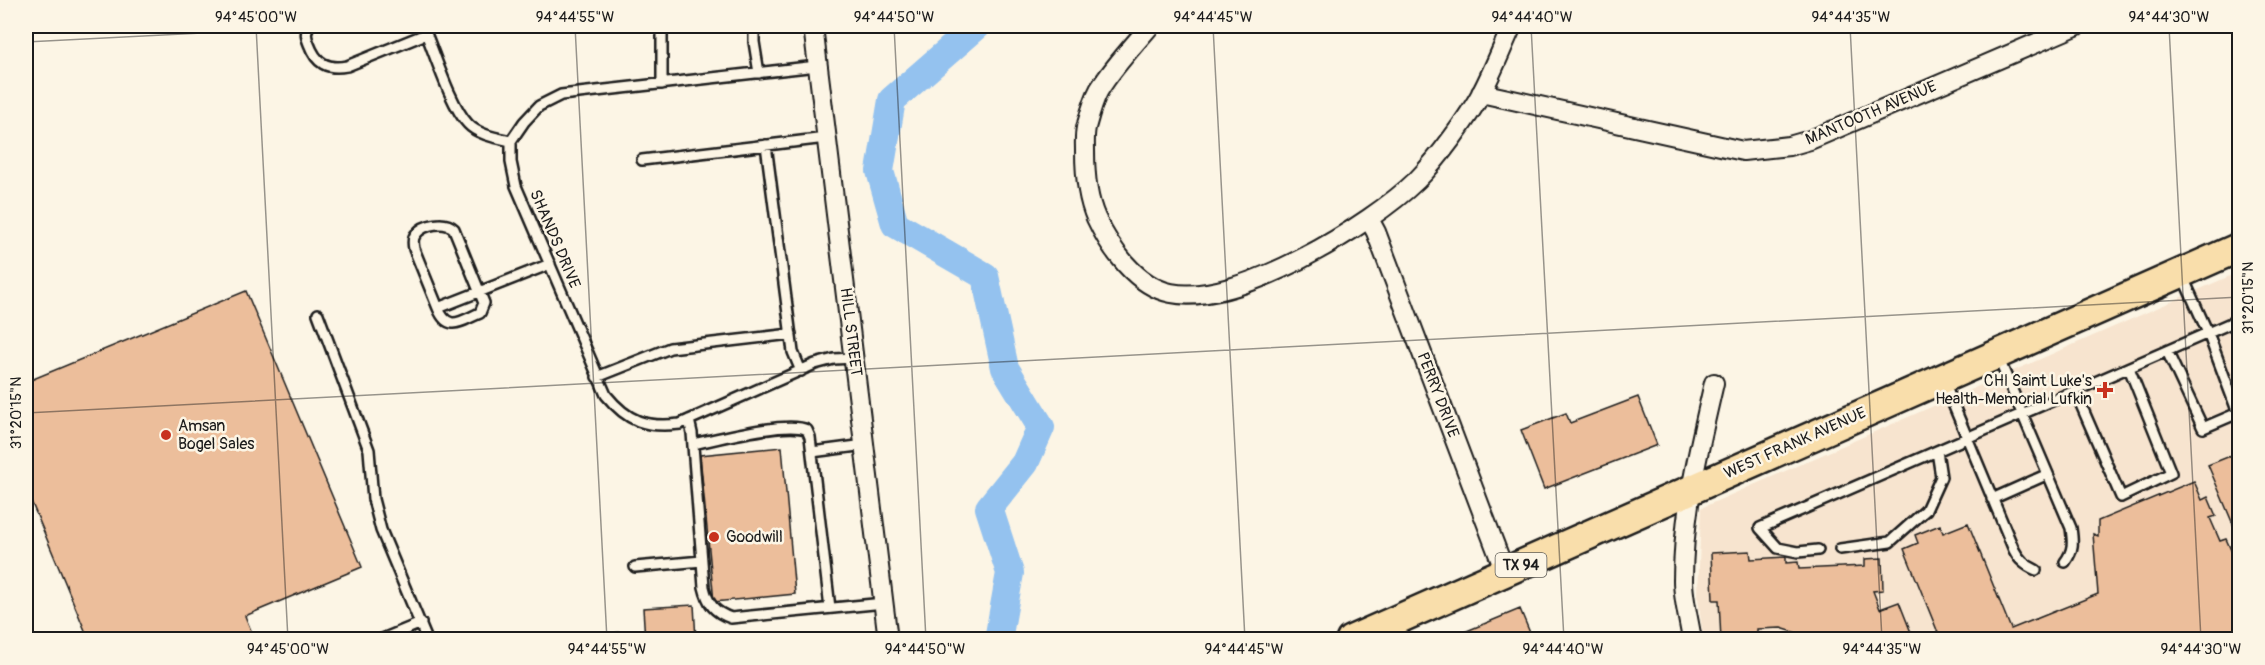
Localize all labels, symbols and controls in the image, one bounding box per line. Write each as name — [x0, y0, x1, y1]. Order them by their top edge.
text: 94°45'00"W — [215, 8, 297, 27]
text: 94°44'55"W — [536, 8, 614, 27]
text: 94°44'50"W — [854, 8, 935, 27]
text: 94°44'45"W — [1173, 8, 1253, 27]
text: 94°44'40"W — [1491, 8, 1573, 27]
text: 94°44'35"W — [1812, 8, 1891, 27]
text: 94°44'30"W — [2129, 8, 2210, 27]
street label: MANTOOTH AVENUE — [1802, 76, 1940, 150]
street label: SHANDS DRIVE — [525, 187, 585, 291]
text: 31°20'15"N — [2239, 262, 2258, 334]
street label: HILL STREET — [836, 287, 866, 378]
street label: PERRY DRIVE — [1413, 349, 1463, 441]
place label: CHI Saint Luke's Health-Memorial Lufkin — [1935, 371, 2092, 409]
text: 31°20'15"N — [7, 377, 26, 449]
marker: CHI Saint Luke's Health-Memorial Lufkin — [2096, 381, 2114, 399]
street label: WEST FRANK AVENUE — [1721, 403, 1869, 483]
place label: Amsan Bogel Sales — [178, 416, 254, 454]
marker: Amsan Bogel Sales — [159, 428, 173, 442]
place label: Goodwill — [726, 527, 783, 547]
marker: Goodwill — [707, 530, 721, 544]
road number: TX 94 — [1496, 553, 1546, 577]
text: 94°45'00"W — [247, 640, 329, 659]
text: 94°44'55"W — [568, 640, 646, 659]
text: 94°44'50"W — [885, 640, 966, 659]
text: 94°44'45"W — [1204, 640, 1284, 659]
text: 94°44'40"W — [1522, 640, 1604, 659]
text: 94°44'35"W — [1843, 640, 1922, 659]
text: 94°44'30"W — [2161, 640, 2242, 659]

